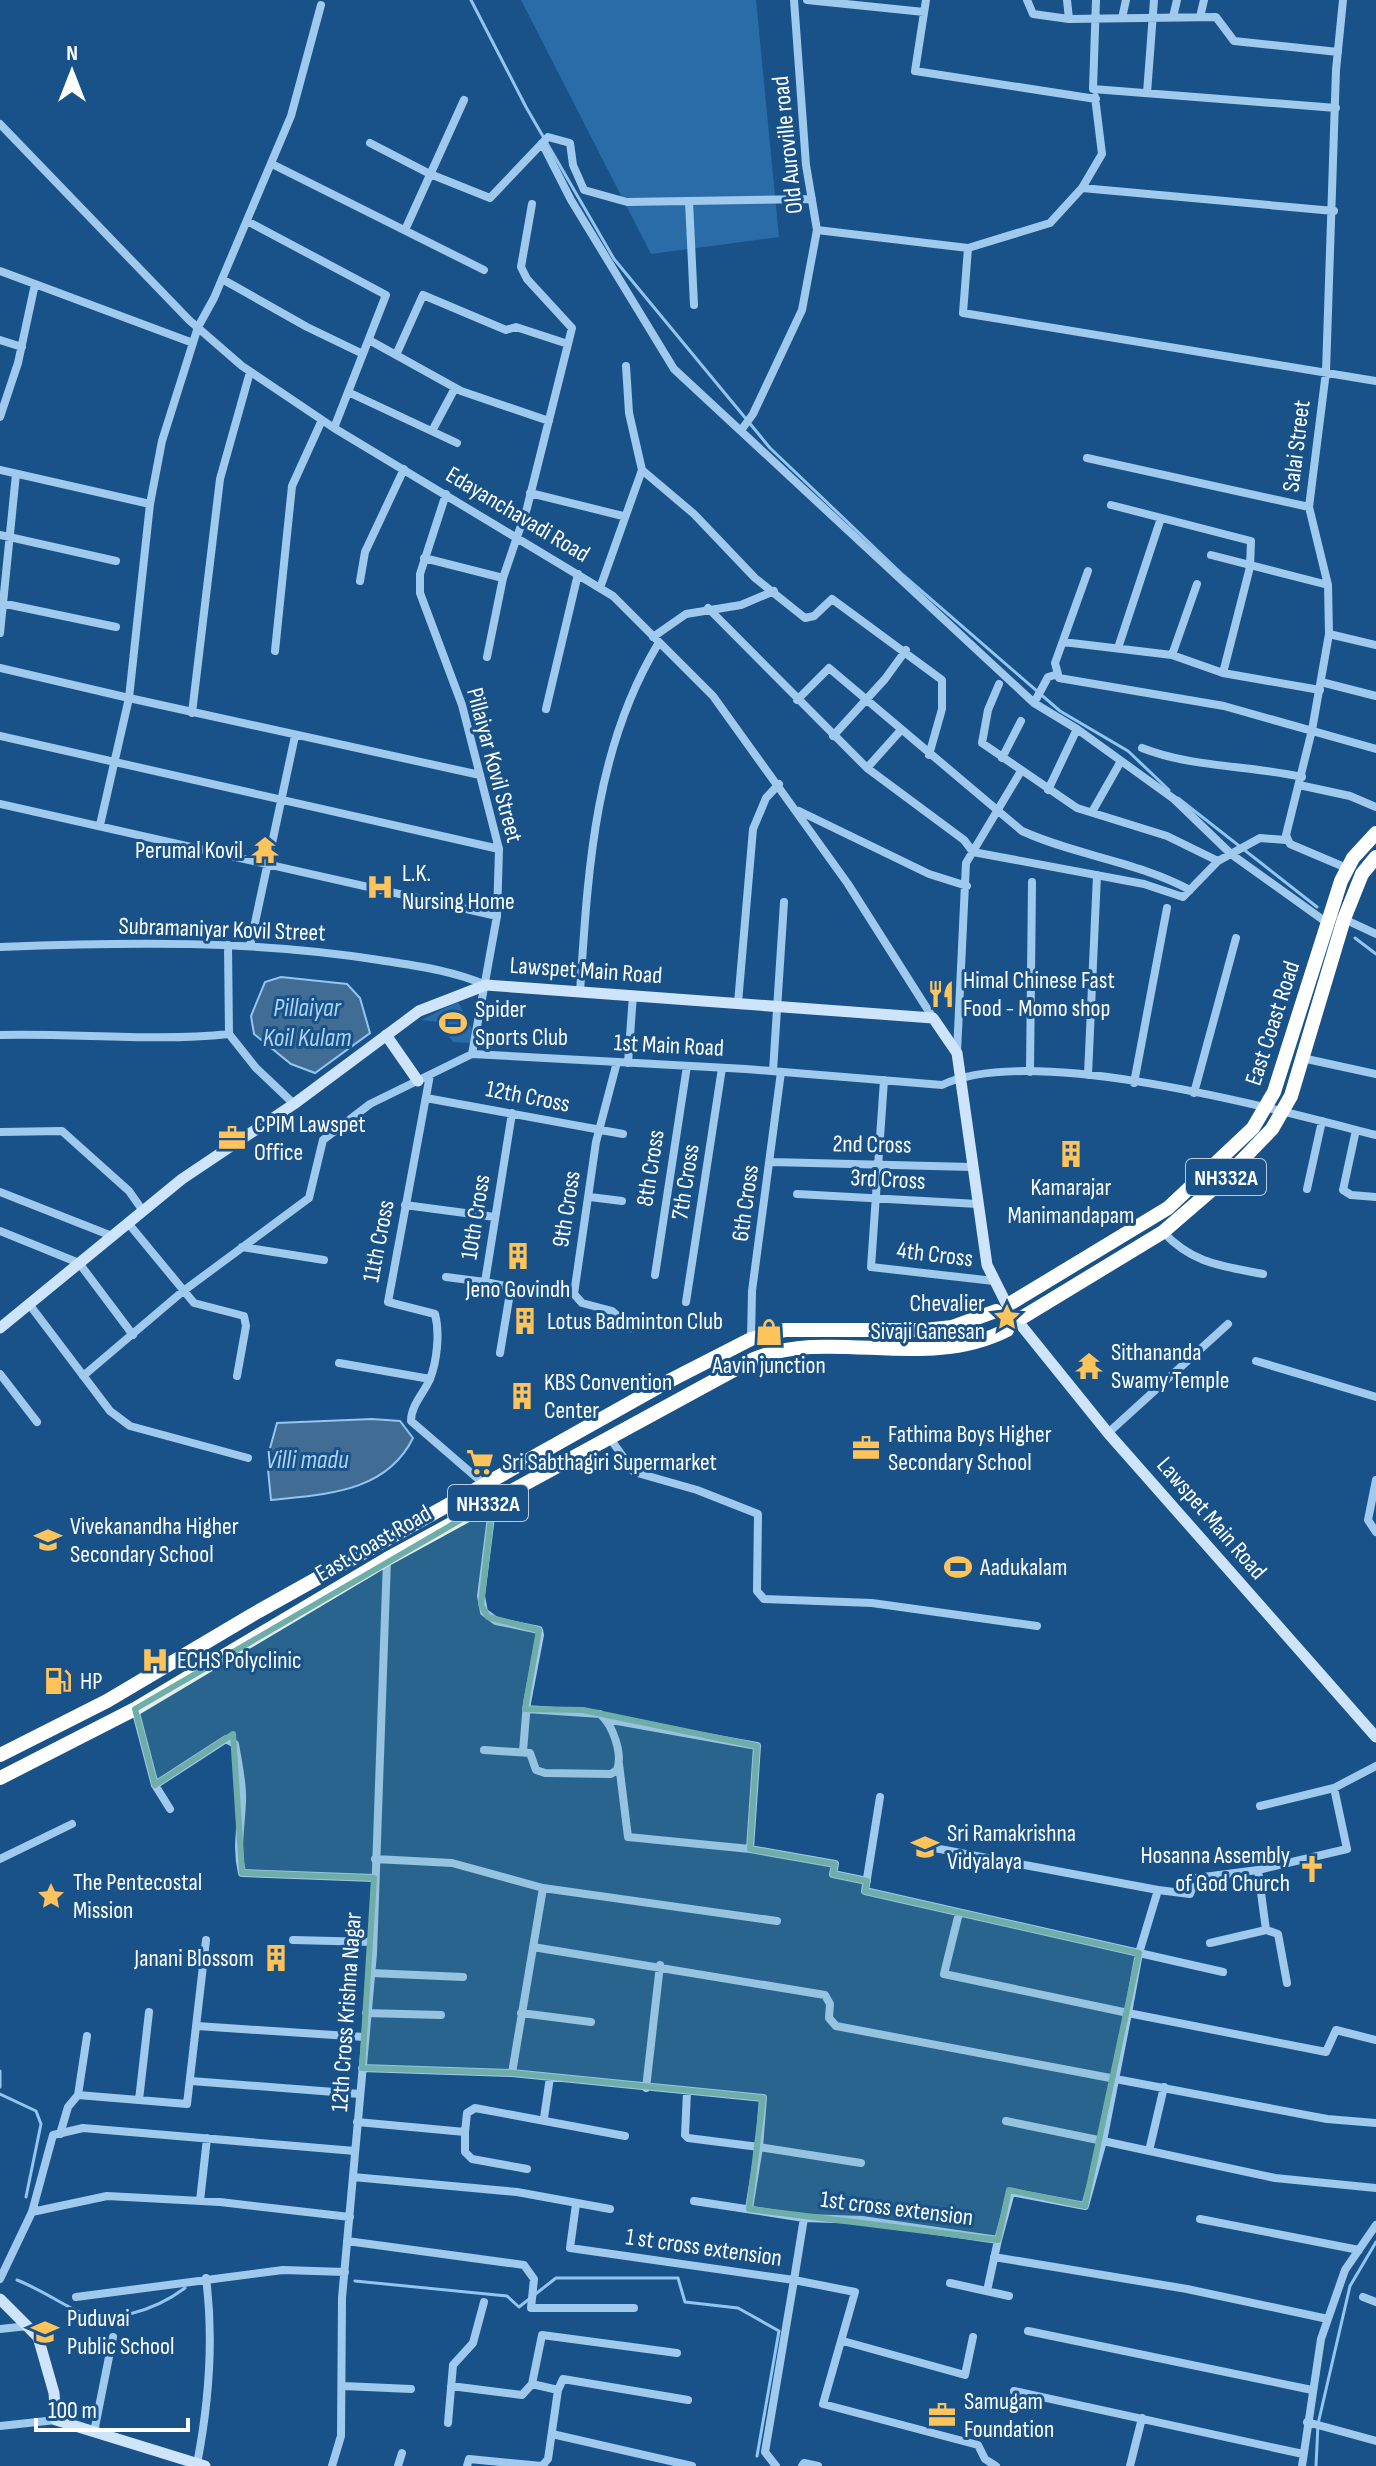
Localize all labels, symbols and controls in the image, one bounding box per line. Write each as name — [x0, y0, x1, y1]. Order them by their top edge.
north arrow — [32, 32, 112, 112]
text: N — [66, 40, 78, 67]
street label: Old Auroville road — [766, 75, 809, 215]
street label: Salai Street — [1276, 399, 1317, 494]
street label: Edayanchavadi Road — [441, 460, 595, 569]
street label: Pillaiyar Kovil Street — [460, 685, 529, 846]
temple icon: Perumal Kovil — [250, 835, 280, 865]
place label: Perumal Kovil — [135, 836, 243, 865]
place label: L.K. Nursing Home — [402, 859, 515, 916]
hospital icon: L.K. Nursing Home — [365, 872, 395, 902]
street label: Subramaniyar Kovil Street — [118, 911, 326, 948]
street label: Lawspet Main Road — [509, 951, 663, 990]
street label: East Coast Road — [1239, 957, 1306, 1089]
place label: Himal Chinese Fast Food - Momo shop — [963, 966, 1115, 1023]
restaurant icon: Himal Chinese Fast Food - Momo shop — [926, 979, 956, 1009]
water label: Pillaiyar Koil Kulam — [263, 993, 351, 1054]
place label: Spider Sports Club — [475, 995, 568, 1052]
sports icon: Spider Sports Club — [438, 1008, 468, 1038]
street label: 1st Main Road — [613, 1028, 725, 1063]
street label: 12th Cross — [483, 1074, 572, 1119]
place label: CPIM Lawspet Office — [254, 1110, 366, 1167]
office icon: CPIM Lawspet Office — [217, 1123, 247, 1153]
street label: 8th Cross — [630, 1128, 671, 1208]
street label: 2nd Cross — [832, 1129, 912, 1160]
building icon: Kamarajar Manimandapam — [1056, 1139, 1086, 1169]
street label: 7th Cross — [665, 1142, 706, 1222]
road number: NH332A — [1186, 1159, 1266, 1195]
street label: 6th Cross — [726, 1163, 765, 1243]
street label: 3rd Cross — [850, 1163, 926, 1196]
street label: 9th Cross — [546, 1169, 587, 1249]
street label: 10th Cross — [454, 1173, 497, 1262]
place label: Kamarajar Manimandapam — [1008, 1173, 1134, 1230]
street label: 11th Cross — [356, 1198, 401, 1285]
street label: 4th Cross — [895, 1235, 975, 1274]
building icon: Jeno Govindh — [503, 1241, 533, 1271]
place label: Jeno Govindh — [465, 1275, 570, 1304]
place label: Chevalier Sivaji Ganesan — [870, 1289, 985, 1346]
place icon: Chevalier Sivaji Ganesan — [992, 1302, 1022, 1332]
building icon: Lotus Badminton Club — [510, 1306, 540, 1336]
place label: Lotus Badminton Club — [547, 1307, 723, 1336]
shop icon: Aavin junction — [754, 1317, 784, 1347]
place label: Sithananda Swamy Temple — [1111, 1338, 1229, 1395]
place label: Aavin junction — [711, 1351, 826, 1380]
temple icon: Sithananda Swamy Temple — [1074, 1351, 1104, 1381]
place label: KBS Convention Center — [544, 1368, 672, 1425]
building icon: KBS Convention Center — [507, 1381, 537, 1411]
place label: Fathima Boys Higher Secondary School — [888, 1420, 1052, 1477]
office icon: Fathima Boys Higher Secondary School — [851, 1433, 881, 1463]
water label: Villi madu — [265, 1445, 349, 1476]
supermarket icon: Sri Sabthagiri Supermarket — [465, 1447, 495, 1477]
place label: Sri Sabthagiri Supermarket — [502, 1448, 717, 1477]
street label: Lawspet Main Road — [1151, 1451, 1273, 1585]
road number: NH332A — [448, 1485, 528, 1521]
street label: East Coast Road — [310, 1499, 436, 1588]
place label: Vivekanandha Higher Secondary School — [70, 1512, 239, 1569]
school or university icon: Vivekanandha Higher Secondary School — [33, 1525, 63, 1555]
sports icon: Aadukalam — [943, 1552, 973, 1582]
place label: Aadukalam — [979, 1553, 1067, 1582]
hospital icon: ECHS Polyclinic — [140, 1645, 170, 1675]
place label: ECHS Polyclinic — [177, 1646, 302, 1675]
fuel station icon: HP — [43, 1666, 73, 1696]
place label: HP — [80, 1667, 102, 1696]
place label: Sri Ramakrishna Vidyalaya — [947, 1819, 1076, 1876]
school or university icon: Sri Ramakrishna Vidyalaya — [910, 1832, 940, 1862]
place label: Hosanna Assembly of God Church — [1140, 1841, 1290, 1898]
church icon: Hosanna Assembly of God Church — [1297, 1854, 1327, 1884]
place label: The Pentecostal Mission — [73, 1868, 202, 1925]
place icon: The Pentecostal Mission — [36, 1881, 66, 1911]
street label: 12th Cross Krishna Nagar — [325, 1911, 368, 2113]
building icon: Janani Blossom — [261, 1943, 291, 1973]
place label: Janani Blossom — [133, 1944, 254, 1973]
street label: 1st cross extension — [819, 2185, 975, 2232]
street label: 1 st cross extension — [624, 2222, 784, 2273]
place label: Puduvai Public School — [67, 2304, 175, 2361]
school or university icon: Puduvai Public School — [30, 2317, 60, 2347]
scale bar — [36, 2382, 188, 2432]
place label: Samugam Foundation — [964, 2387, 1054, 2444]
text: 100 m — [48, 2396, 97, 2425]
office icon: Samugam Foundation — [927, 2400, 957, 2430]

